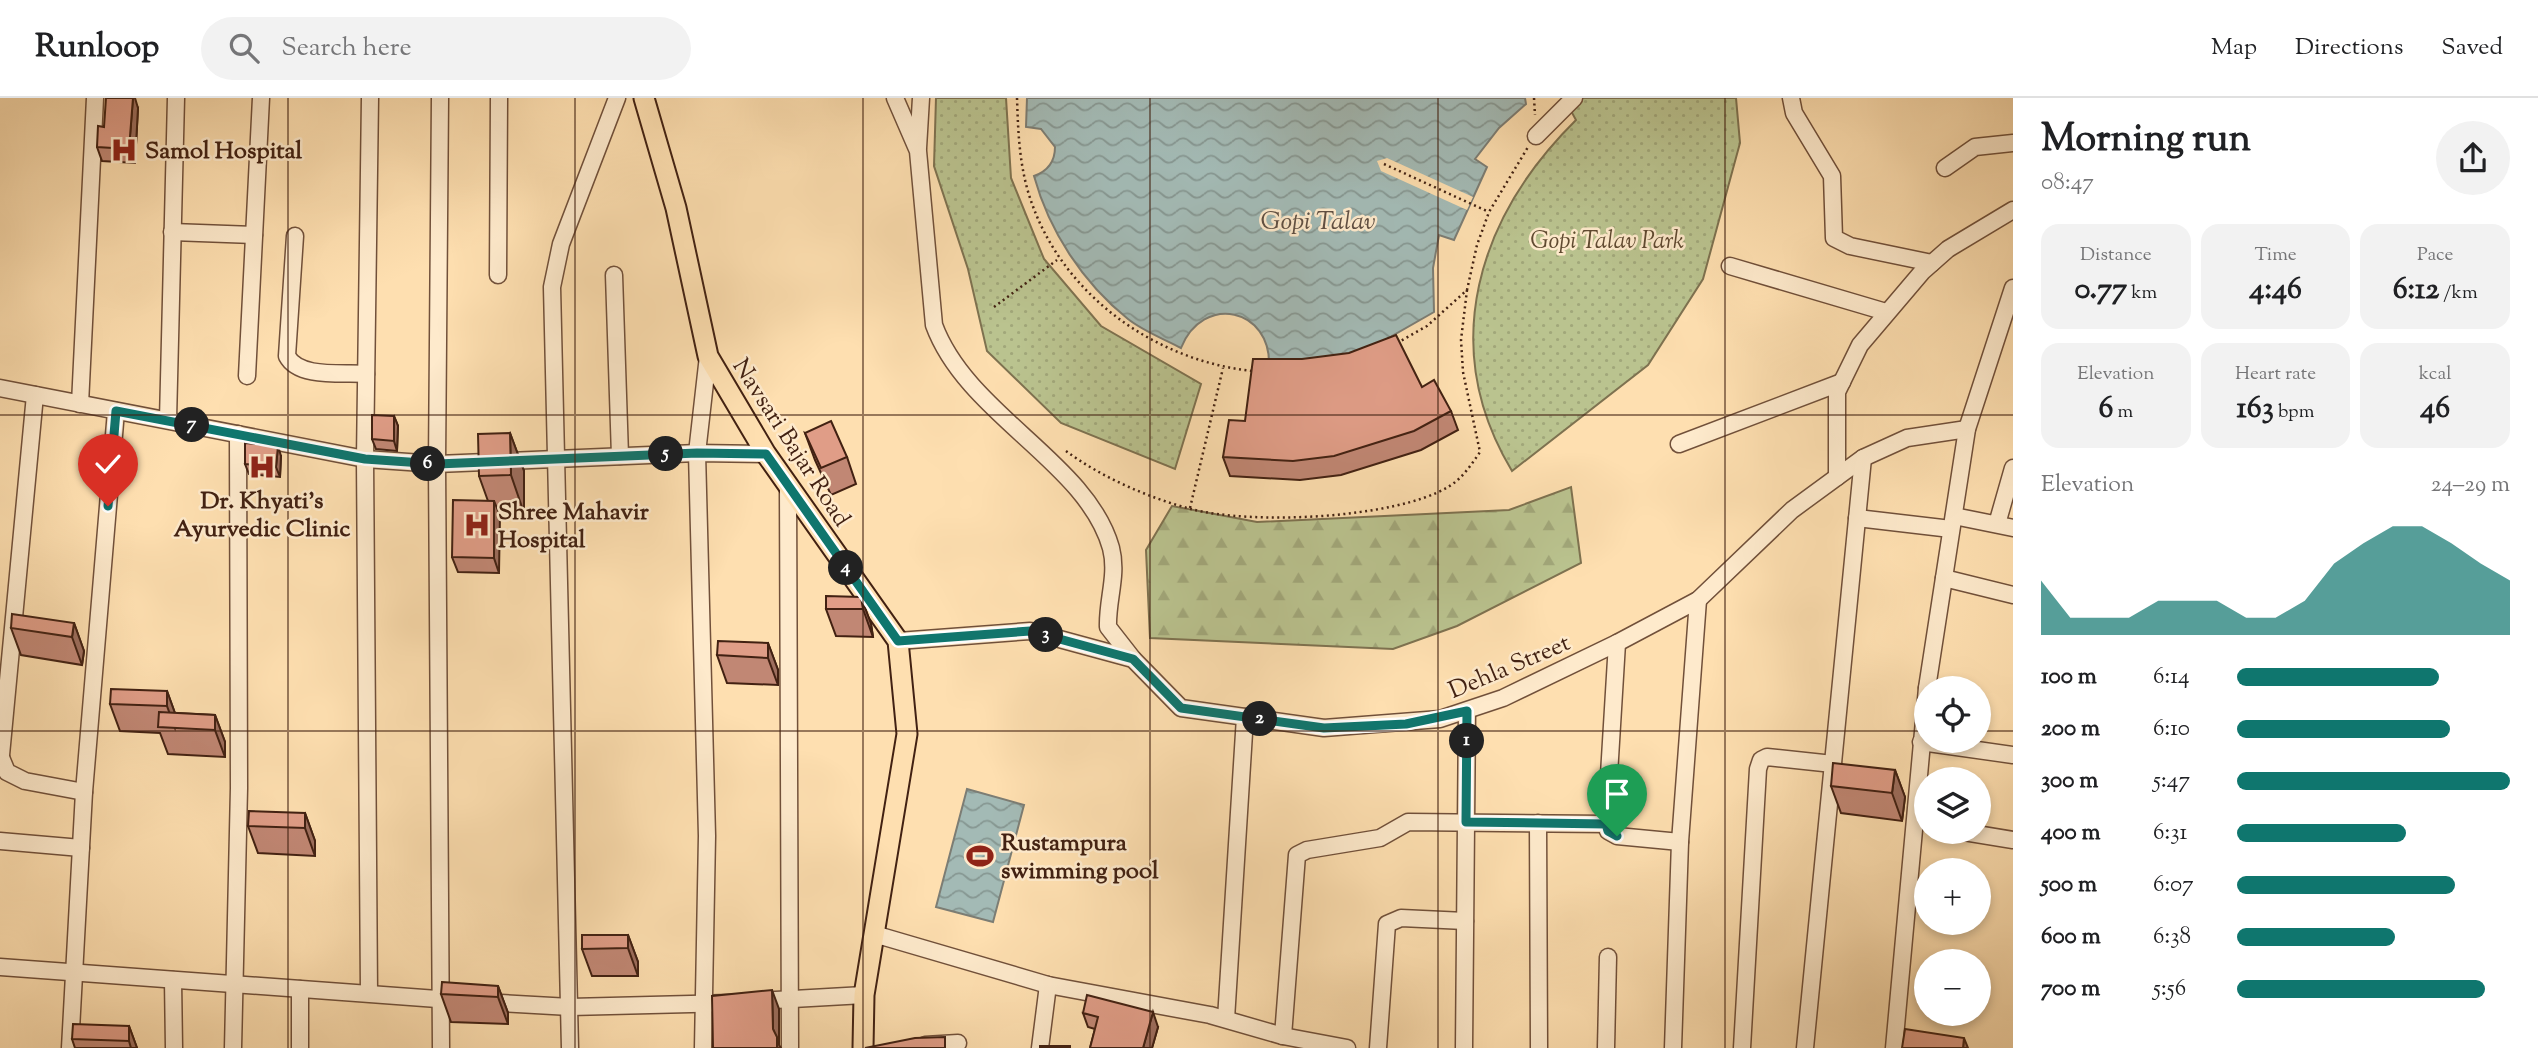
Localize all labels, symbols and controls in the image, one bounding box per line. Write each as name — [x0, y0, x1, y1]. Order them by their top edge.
search box — [201, 17, 691, 80]
text: Runloop — [35, 24, 159, 72]
icon: search — [225, 29, 263, 67]
text: Search here — [281, 30, 412, 67]
text: Map — [2211, 31, 2257, 65]
text: Directions — [2295, 31, 2403, 65]
text: Saved — [2441, 31, 2503, 65]
text: Morning run — [2041, 114, 2251, 168]
button: share — [2436, 121, 2510, 195]
hospital icon: Samol Hospital — [109, 135, 139, 165]
place label: Samol Hospital — [145, 135, 303, 169]
text: 08:47 — [2041, 167, 2094, 200]
water label: Gopi Talav — [1261, 204, 1375, 241]
park label: Gopi Talav Park — [1530, 225, 1684, 259]
text: Distance — [2080, 242, 2152, 269]
text: Time — [2254, 242, 2297, 269]
text: Pace — [2417, 242, 2453, 269]
text: 0.77 — [2074, 269, 2127, 312]
text: 4:46 — [2249, 269, 2302, 312]
text: 6:12 — [2393, 269, 2439, 312]
text: km — [2127, 280, 2157, 307]
text: /km — [2439, 280, 2478, 307]
street label: Navsari Bajar Road — [723, 352, 858, 534]
text: Elevation — [2077, 361, 2154, 388]
text: Heart rate — [2235, 361, 2316, 388]
text: kcal — [2419, 361, 2451, 388]
text: 6 — [2098, 388, 2113, 431]
text: 163 — [2237, 388, 2274, 431]
text: 46 — [2420, 388, 2450, 431]
text: m — [2113, 399, 2133, 426]
text: bpm — [2274, 399, 2314, 426]
pin: 7 — [174, 408, 210, 442]
text: 7 — [187, 411, 196, 438]
pin — [78, 434, 138, 506]
pin: 5 — [648, 436, 684, 472]
text: 5 — [662, 440, 669, 467]
icon: check — [89, 445, 127, 483]
pin: 6 — [410, 446, 446, 482]
text: 6 — [423, 450, 432, 477]
hospital icon: Dr. Khyati's Ayurvedic Clinic — [247, 452, 277, 482]
text: Elevation — [2041, 469, 2134, 502]
text: 24–29 m — [2431, 469, 2510, 502]
place label: Dr. Khyati's Ayurvedic Clinic — [174, 485, 351, 547]
place label: Shree Mahavir Hospital — [498, 496, 650, 558]
hospital icon: Shree Mahavir Hospital — [462, 510, 492, 540]
pin: 4 — [828, 550, 864, 586]
text: 4 — [841, 554, 850, 581]
pin: 3 — [1028, 618, 1064, 652]
text: 3 — [1042, 621, 1049, 648]
street label: Dehla Street — [1444, 627, 1576, 709]
text: 100 m — [2041, 661, 2097, 694]
text: 6:14 — [2153, 661, 2190, 694]
map controls — [1914, 676, 1991, 1026]
button: locate — [1914, 676, 1991, 753]
pin: 2 — [1242, 702, 1278, 736]
text: 2 — [1255, 705, 1264, 732]
text: 200 m — [2041, 713, 2100, 746]
text: 6:10 — [2153, 713, 2190, 746]
pin: 1 — [1450, 724, 1484, 758]
text: 1 — [1463, 727, 1470, 754]
pin — [1587, 764, 1647, 836]
text: 300 m — [2041, 765, 2098, 798]
text: 5:47 — [2153, 765, 2190, 798]
button: layers — [1914, 767, 1991, 844]
icon: arrive — [1598, 775, 1636, 813]
text: 400 m — [2041, 817, 2101, 850]
text: 6:31 — [2153, 817, 2187, 850]
place label: Rustampura swimming pool — [1001, 827, 1159, 889]
sports icon: Rustampura swimming pool — [965, 841, 995, 871]
button: + — [1914, 858, 1991, 935]
text: 500 m — [2041, 869, 2097, 902]
text: 6:07 — [2153, 869, 2194, 902]
text: 600 m — [2041, 921, 2101, 954]
text: 6:38 — [2153, 921, 2191, 954]
button: − — [1914, 949, 1991, 1026]
text: 700 m — [2041, 973, 2100, 1006]
text: 5:56 — [2153, 973, 2186, 1006]

